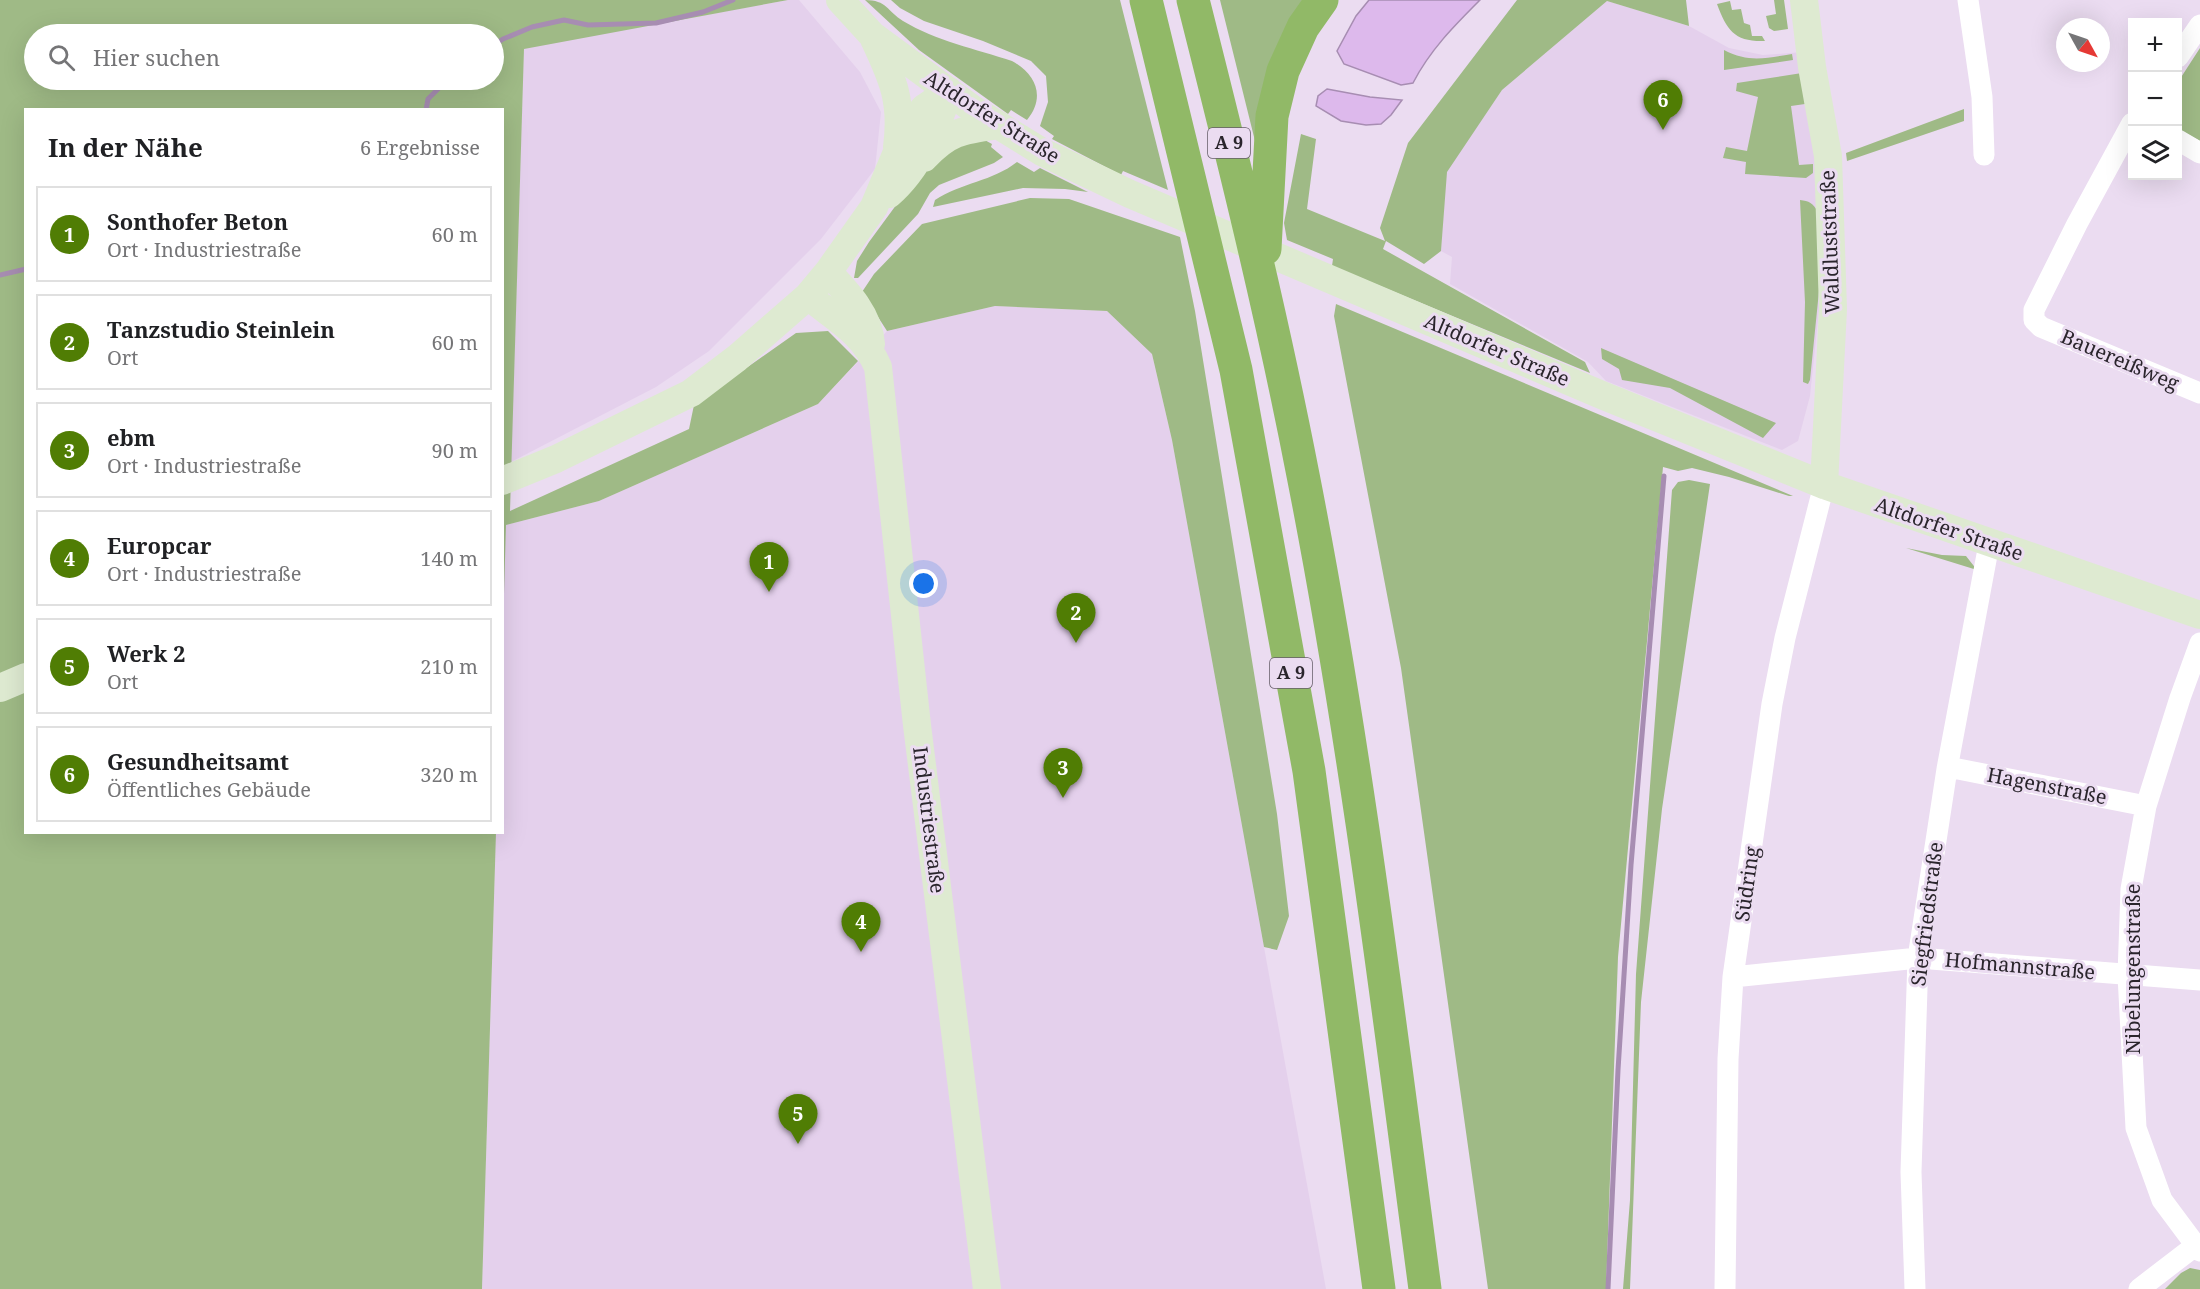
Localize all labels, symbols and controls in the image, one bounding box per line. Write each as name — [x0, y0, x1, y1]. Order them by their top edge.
north arrow — [2056, 18, 2110, 72]
map controls — [2128, 18, 2182, 180]
button: + — [2128, 18, 2182, 72]
search box — [24, 24, 504, 90]
icon: search — [45, 41, 78, 74]
text: Hier suchen — [93, 42, 220, 72]
street label: Altdorfer Straße — [919, 64, 1065, 169]
button: − — [2128, 72, 2182, 126]
pin: 6 — [1644, 80, 1682, 130]
button: layers — [2128, 126, 2182, 180]
road number: A 9 — [1208, 128, 1250, 158]
text: In der Nähe — [48, 129, 203, 165]
text: 6 Ergebnisse — [360, 134, 480, 161]
street label: Waldluststraße — [1813, 169, 1846, 315]
text: Sonthofer Beton — [107, 206, 288, 236]
text: 1 — [64, 221, 75, 248]
text: 60 m — [432, 221, 478, 248]
text: Ort · Industriestraße — [107, 236, 301, 263]
street label: Altdorfer Straße — [1421, 307, 1574, 392]
text: Tanzstudio Steinlein — [107, 314, 335, 344]
street label: Bauereißweg — [2057, 323, 2184, 397]
text: 2 — [64, 329, 75, 356]
text: 60 m — [432, 329, 478, 356]
text: Ort — [107, 344, 138, 371]
text: ebm — [107, 422, 156, 452]
text: 3 — [64, 437, 75, 464]
text: 90 m — [432, 437, 478, 464]
text: Ort · Industriestraße — [107, 452, 301, 479]
street label: Altdorfer Straße — [1871, 491, 2027, 567]
text: Europcar — [107, 530, 212, 560]
pin: 1 — [750, 542, 788, 592]
text: 4 — [64, 545, 75, 572]
text: 140 m — [420, 545, 478, 572]
text: Ort · Industriestraße — [107, 560, 301, 587]
your location — [909, 569, 938, 598]
pin: 2 — [1056, 594, 1096, 643]
text: Werk 2 — [107, 638, 185, 668]
text: 5 — [64, 653, 75, 680]
text: 210 m — [420, 653, 478, 680]
road number: A 9 — [1270, 658, 1312, 688]
text: Ort — [107, 668, 138, 695]
street label: Industriestraße — [907, 745, 952, 895]
text: Gesundheitsamt — [107, 746, 289, 776]
pin: 3 — [1044, 748, 1082, 798]
text: 6 — [64, 761, 75, 788]
text: 320 m — [420, 761, 478, 788]
street label: Hagenstraße — [1985, 761, 2109, 810]
text: Öffentliches Gebäude — [107, 776, 311, 803]
street label: Siegfriedstraße — [1904, 840, 1949, 987]
street label: Südring — [1728, 845, 1765, 923]
street label: Nibelungenstraße — [2119, 884, 2146, 1054]
pin: 4 — [842, 902, 880, 952]
street label: Hofmannstraße — [1944, 945, 2096, 986]
pin: 5 — [778, 1094, 818, 1144]

